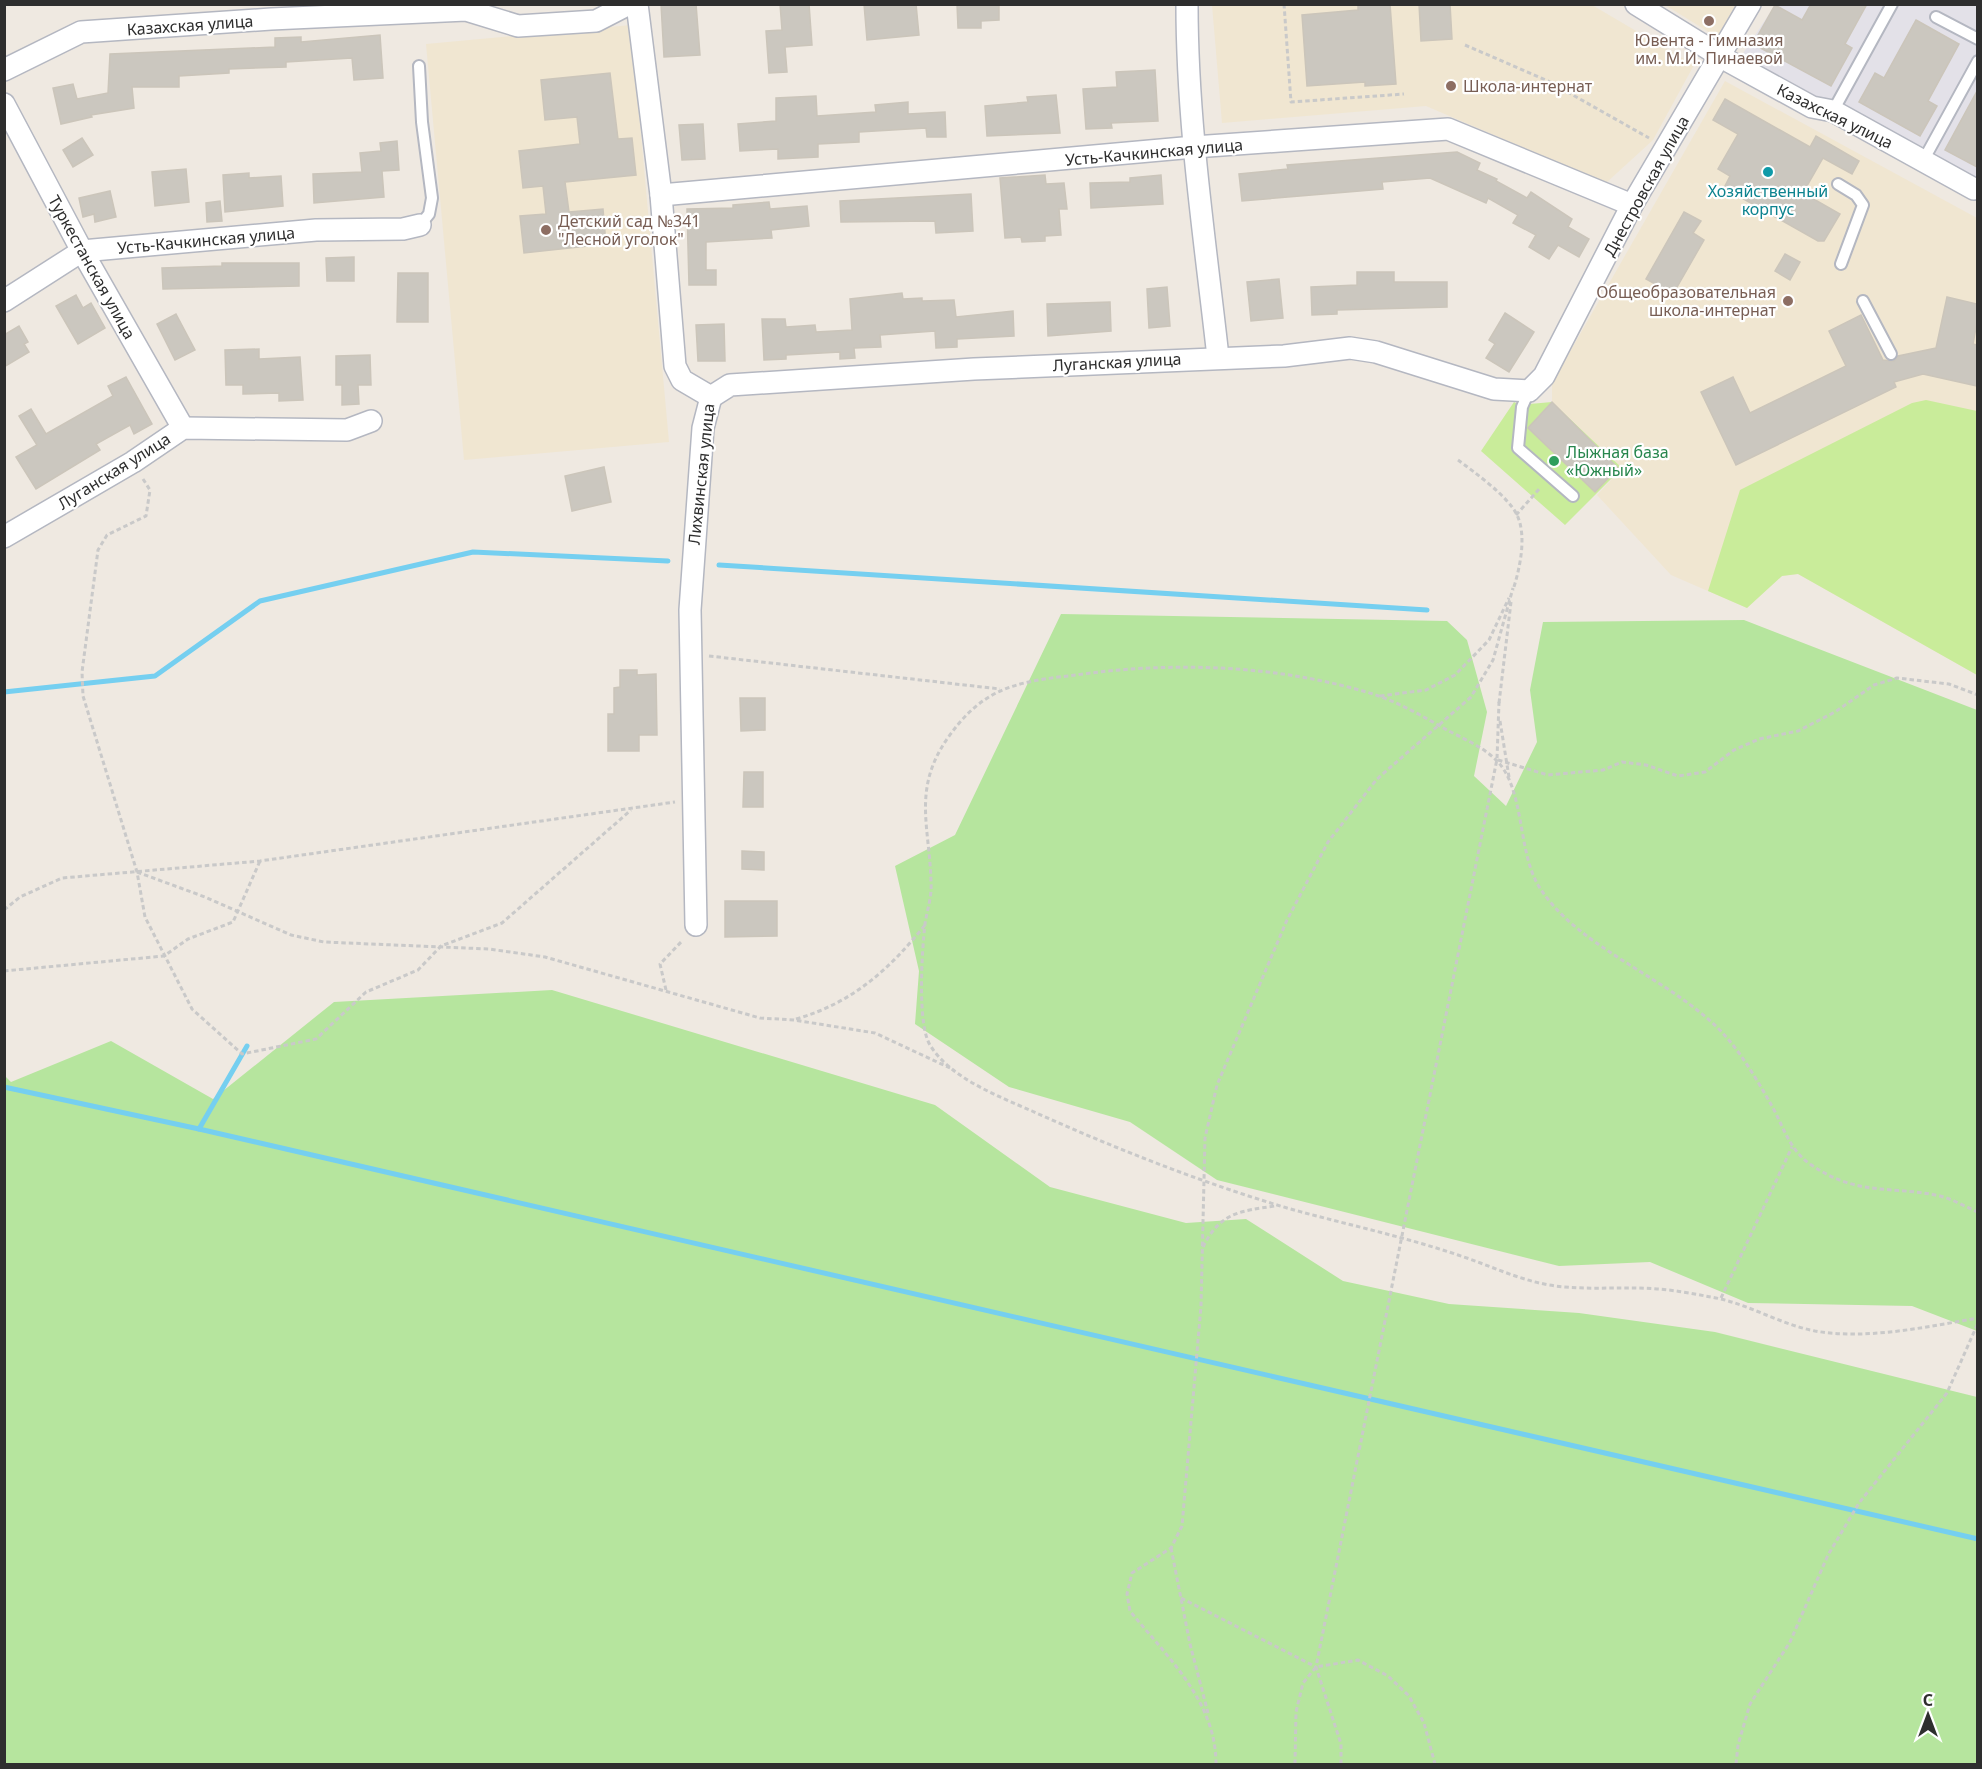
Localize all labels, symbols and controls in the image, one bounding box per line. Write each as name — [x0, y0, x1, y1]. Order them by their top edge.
street label: Казахская улица — [126, 10, 254, 40]
marker: Ювента - Гимназия им. М.И. Пинаевой — [1702, 14, 1716, 28]
place label: Ювента - Гимназия им. М.И. Пинаевой — [1634, 29, 1784, 69]
place label: Школа-интернат — [1463, 75, 1593, 97]
street label: Казахская улица — [1773, 78, 1897, 154]
marker: Школа-интернат — [1444, 79, 1458, 93]
street label: Днестровская улица — [1598, 112, 1694, 260]
street label: Усть-Качкинская улица — [1064, 133, 1244, 171]
marker: Хозяйственный корпус — [1761, 165, 1775, 179]
place label: Хозяйственный корпус — [1708, 180, 1828, 220]
street label: Туркестанская улица — [43, 191, 141, 343]
place label: Детский сад №341 "Лесной уголок" — [558, 210, 700, 250]
street label: Усть-Качкинская улица — [116, 221, 296, 259]
marker: Детский сад №341 "Лесной уголок" — [539, 223, 553, 237]
place label: Общеобразовательная школа-интернат — [1596, 281, 1777, 321]
marker: Общеобразовательная школа-интернат — [1781, 294, 1795, 308]
street label: Луганская улица — [1052, 348, 1182, 376]
street label: Лихвинская улица — [683, 402, 719, 546]
street label: Луганская улица — [54, 428, 174, 514]
place label: Лыжная база «Южный» — [1566, 441, 1669, 481]
marker: Лыжная база «Южный» — [1547, 454, 1561, 468]
north arrow — [1898, 1685, 1958, 1745]
text: С — [1923, 1689, 1933, 1711]

